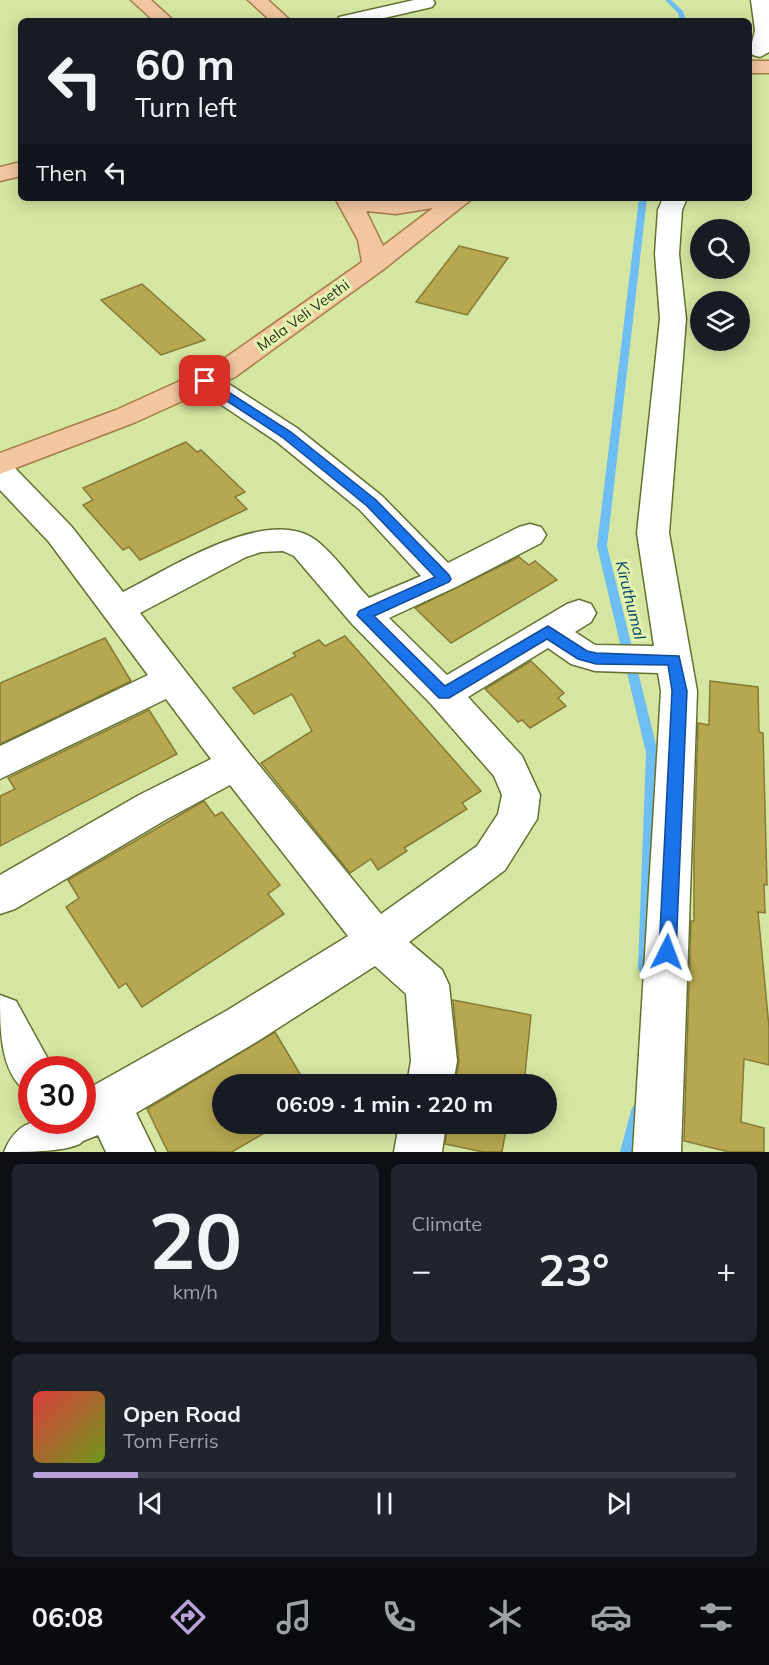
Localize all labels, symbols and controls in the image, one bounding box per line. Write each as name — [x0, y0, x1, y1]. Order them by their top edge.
text: 60 m — [135, 38, 235, 91]
icon: left — [36, 42, 114, 120]
text: Turn left — [135, 90, 237, 124]
icon: left — [99, 156, 132, 189]
text: Then — [36, 159, 87, 187]
map controls — [690, 219, 750, 351]
button: search — [690, 219, 750, 279]
street label: Mela Veli Veethi — [253, 275, 353, 355]
button: layers — [690, 291, 750, 351]
pin — [179, 355, 230, 406]
icon: arrive — [188, 364, 221, 397]
water label: Kiruthumal — [612, 558, 651, 642]
position arrow — [635, 920, 699, 984]
speed limit sign: 30 — [18, 1056, 96, 1134]
text: 06:09 · 1 min · 220 m — [276, 1090, 493, 1118]
text: 20 — [148, 1191, 242, 1289]
text: Climate — [412, 1211, 482, 1236]
text: 23° — [538, 1241, 609, 1297]
text: − — [412, 1249, 431, 1290]
text: + — [716, 1249, 736, 1290]
text: km/h — [173, 1279, 218, 1304]
text: Open Road — [123, 1400, 241, 1428]
text: Tom Ferris — [123, 1428, 219, 1453]
icon: previous — [134, 1487, 167, 1520]
icon: pause — [368, 1487, 401, 1520]
icon: next — [602, 1487, 635, 1520]
icon: directions — [167, 1596, 209, 1638]
icon: music — [273, 1596, 315, 1638]
icon: phone — [378, 1596, 420, 1638]
icon: climate — [484, 1596, 526, 1638]
icon: car — [590, 1596, 632, 1638]
icon: filters — [695, 1596, 737, 1638]
text: 06:08 — [32, 1600, 103, 1634]

